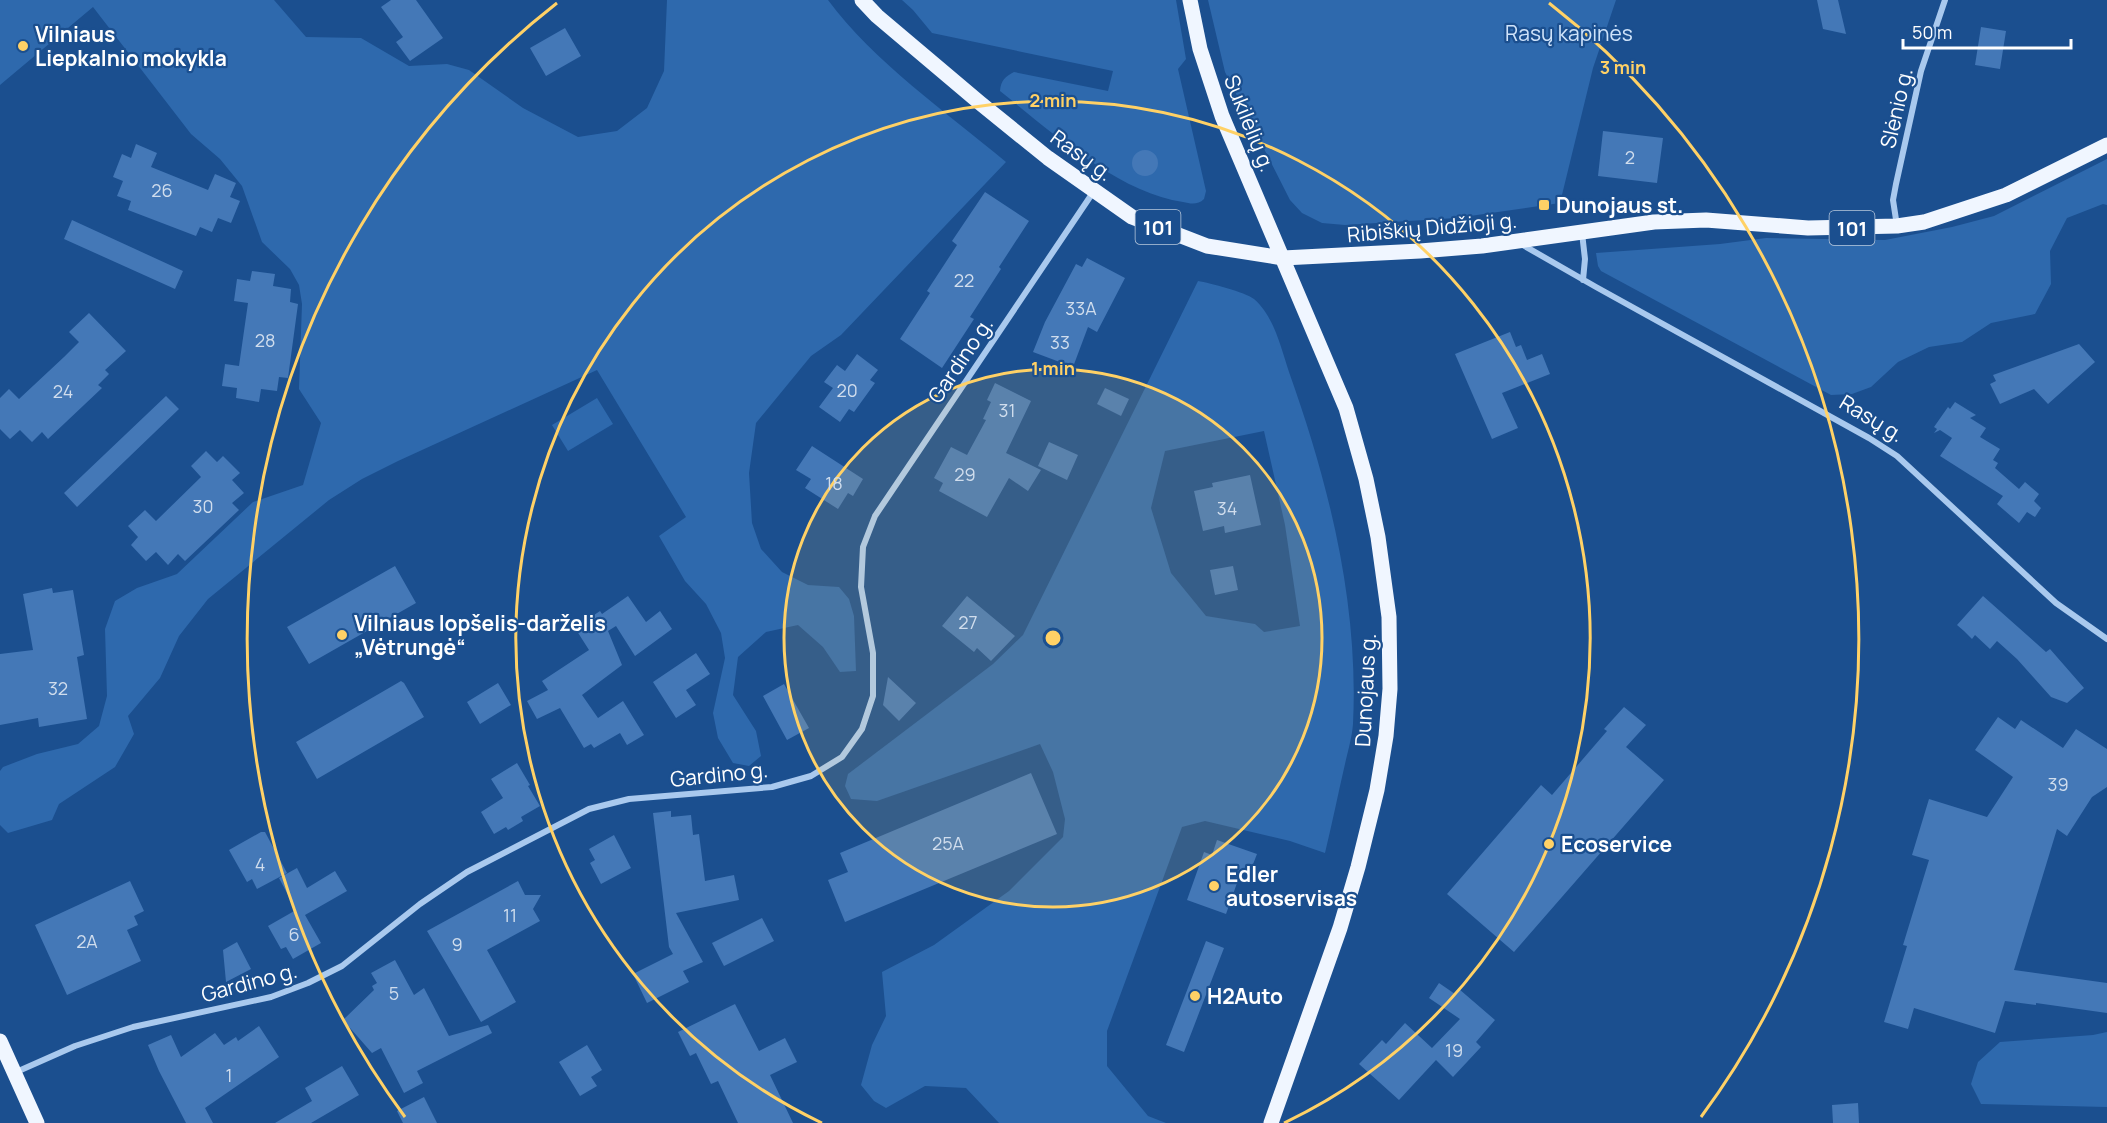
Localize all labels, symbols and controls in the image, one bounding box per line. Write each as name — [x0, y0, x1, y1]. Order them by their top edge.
scale bar — [1903, 12, 2071, 50]
park label: Rasų kapinės — [1505, 19, 1633, 47]
place label: Vilniaus Liepkalnio mokykla — [35, 20, 227, 72]
text: 50 m — [1912, 20, 1952, 44]
marker: Vilniaus Liepkalnio mokykla — [16, 39, 30, 53]
text: 3 min — [1600, 55, 1646, 79]
street label: Slėnio g. — [1873, 65, 1919, 151]
street label: Sukilėlių g. — [1218, 70, 1282, 176]
text: 2 min — [1030, 88, 1076, 112]
street label: Rasų g. — [1045, 123, 1119, 187]
house number: 2 — [1625, 145, 1635, 169]
house number: 26 — [151, 178, 173, 202]
place label: Dunojaus st. — [1556, 191, 1683, 219]
marker: Dunojaus st. — [1537, 198, 1551, 212]
street label: Ribiškių Didžioji g. — [1346, 206, 1518, 248]
road number: 101 — [1136, 210, 1180, 244]
road number: 101 — [1830, 211, 1874, 245]
house number: 22 — [954, 268, 974, 292]
house number: 33A — [1065, 296, 1097, 320]
street label: Gardino g. — [921, 312, 999, 408]
house number: 28 — [255, 328, 275, 352]
house number: 33 — [1050, 330, 1070, 354]
text: 1 min — [1031, 356, 1075, 380]
house number: 20 — [836, 378, 858, 402]
house number: 24 — [53, 379, 73, 403]
street label: Rasų g. — [1835, 388, 1909, 448]
house number: 31 — [999, 398, 1015, 422]
house number: 29 — [954, 462, 976, 486]
house number: 18 — [825, 471, 843, 495]
house number: 30 — [193, 494, 213, 518]
house number: 34 — [1217, 496, 1237, 520]
place label: Vilniaus lopšelis-darželis „Vėtrungė“ — [354, 609, 606, 661]
house number: 27 — [958, 610, 978, 634]
marker: Vilniaus lopšelis-darželis „Vėtrungė“ — [335, 628, 349, 642]
centre of rings — [1043, 628, 1063, 648]
street label: Dunojaus g. — [1348, 632, 1382, 748]
house number: 32 — [48, 676, 68, 700]
street label: Gardino g. — [669, 755, 769, 793]
house number: 39 — [2047, 772, 2069, 796]
place label: Ecoservice — [1561, 830, 1672, 858]
house number: 25A — [932, 831, 965, 855]
marker: Ecoservice — [1542, 837, 1556, 851]
house number: 4 — [255, 852, 265, 876]
place label: Edler autoservisas — [1226, 860, 1357, 912]
marker: Edler autoservisas — [1207, 879, 1221, 893]
house number: 11 — [503, 903, 517, 927]
house number: 6 — [288, 922, 300, 946]
house number: 2A — [76, 929, 98, 953]
house number: 9 — [451, 932, 463, 956]
street label: Gardino g. — [198, 956, 300, 1008]
house number: 5 — [389, 981, 399, 1005]
place label: H2Auto — [1207, 982, 1283, 1010]
marker: H2Auto — [1188, 989, 1202, 1003]
house number: 19 — [1445, 1038, 1463, 1062]
house number: 1 — [225, 1063, 233, 1087]

